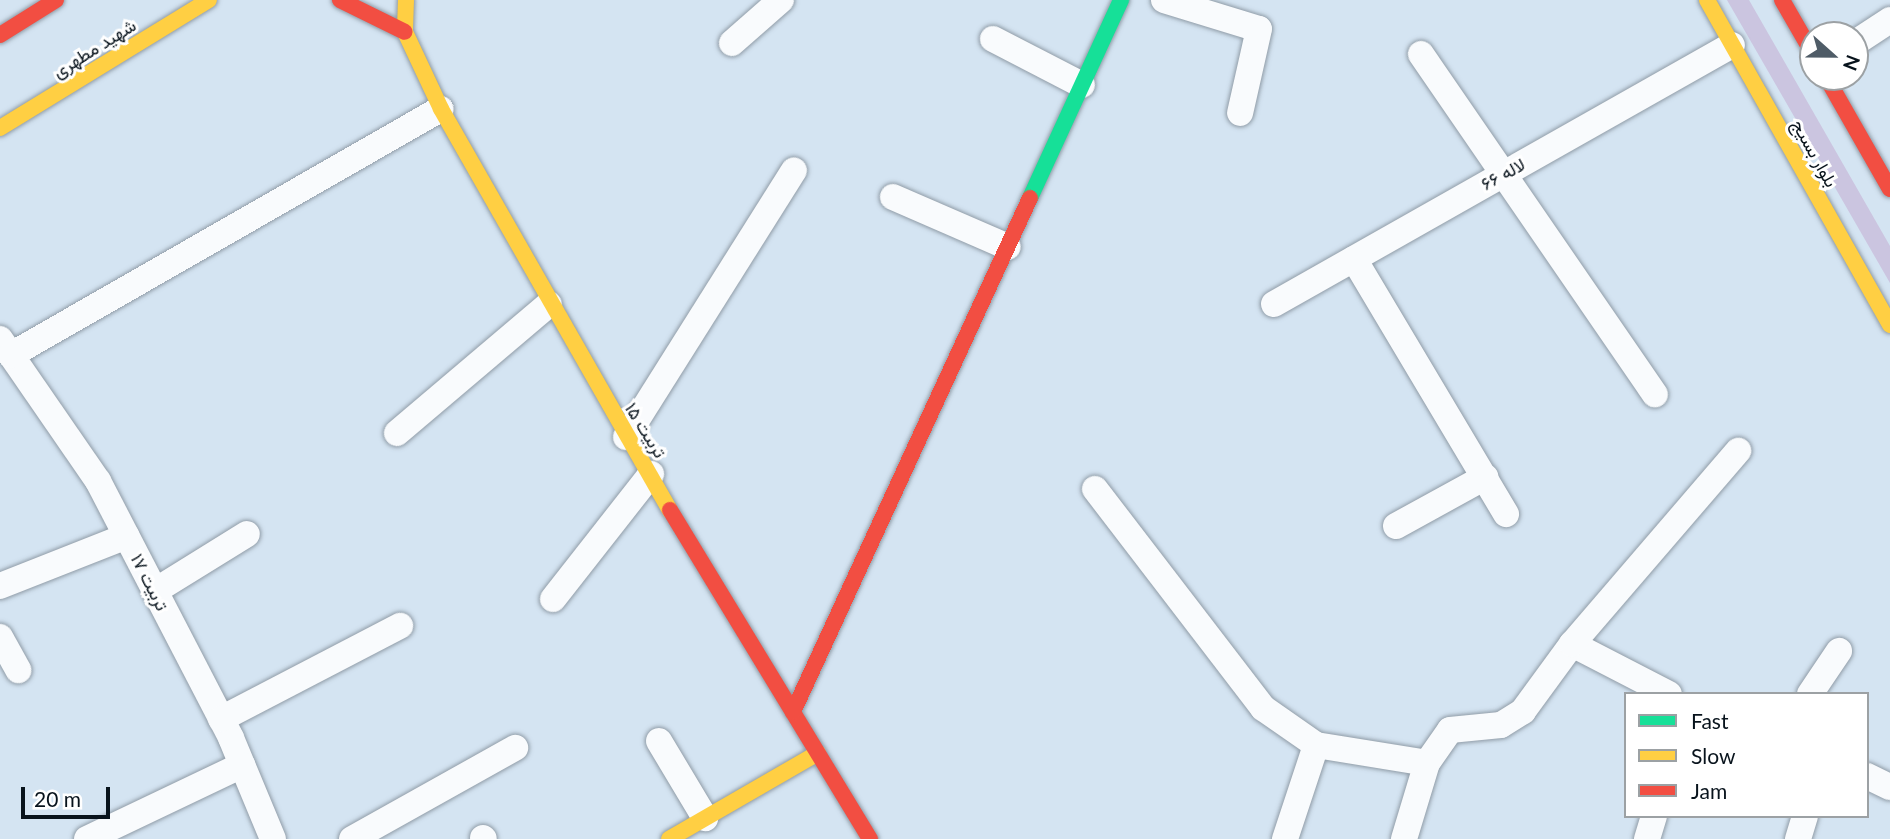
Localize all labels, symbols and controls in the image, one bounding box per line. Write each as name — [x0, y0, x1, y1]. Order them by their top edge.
street label: شهید مطهری — [48, 14, 140, 82]
north arrow — [1799, 21, 1869, 91]
text: N — [1839, 52, 1866, 74]
street label: بلوار بسیج — [1788, 115, 1842, 191]
street label: لاله ۶۶ — [1477, 153, 1529, 195]
street label: تربیت ۱۵ — [621, 398, 671, 462]
street label: تربیت ۱۷ — [127, 550, 173, 614]
legend — [1624, 692, 1869, 818]
text: Fast — [1691, 708, 1728, 733]
text: Slow — [1691, 743, 1735, 768]
scale bar — [24, 772, 114, 816]
text: Jam — [1691, 778, 1727, 803]
text: 20 m — [34, 786, 81, 811]

